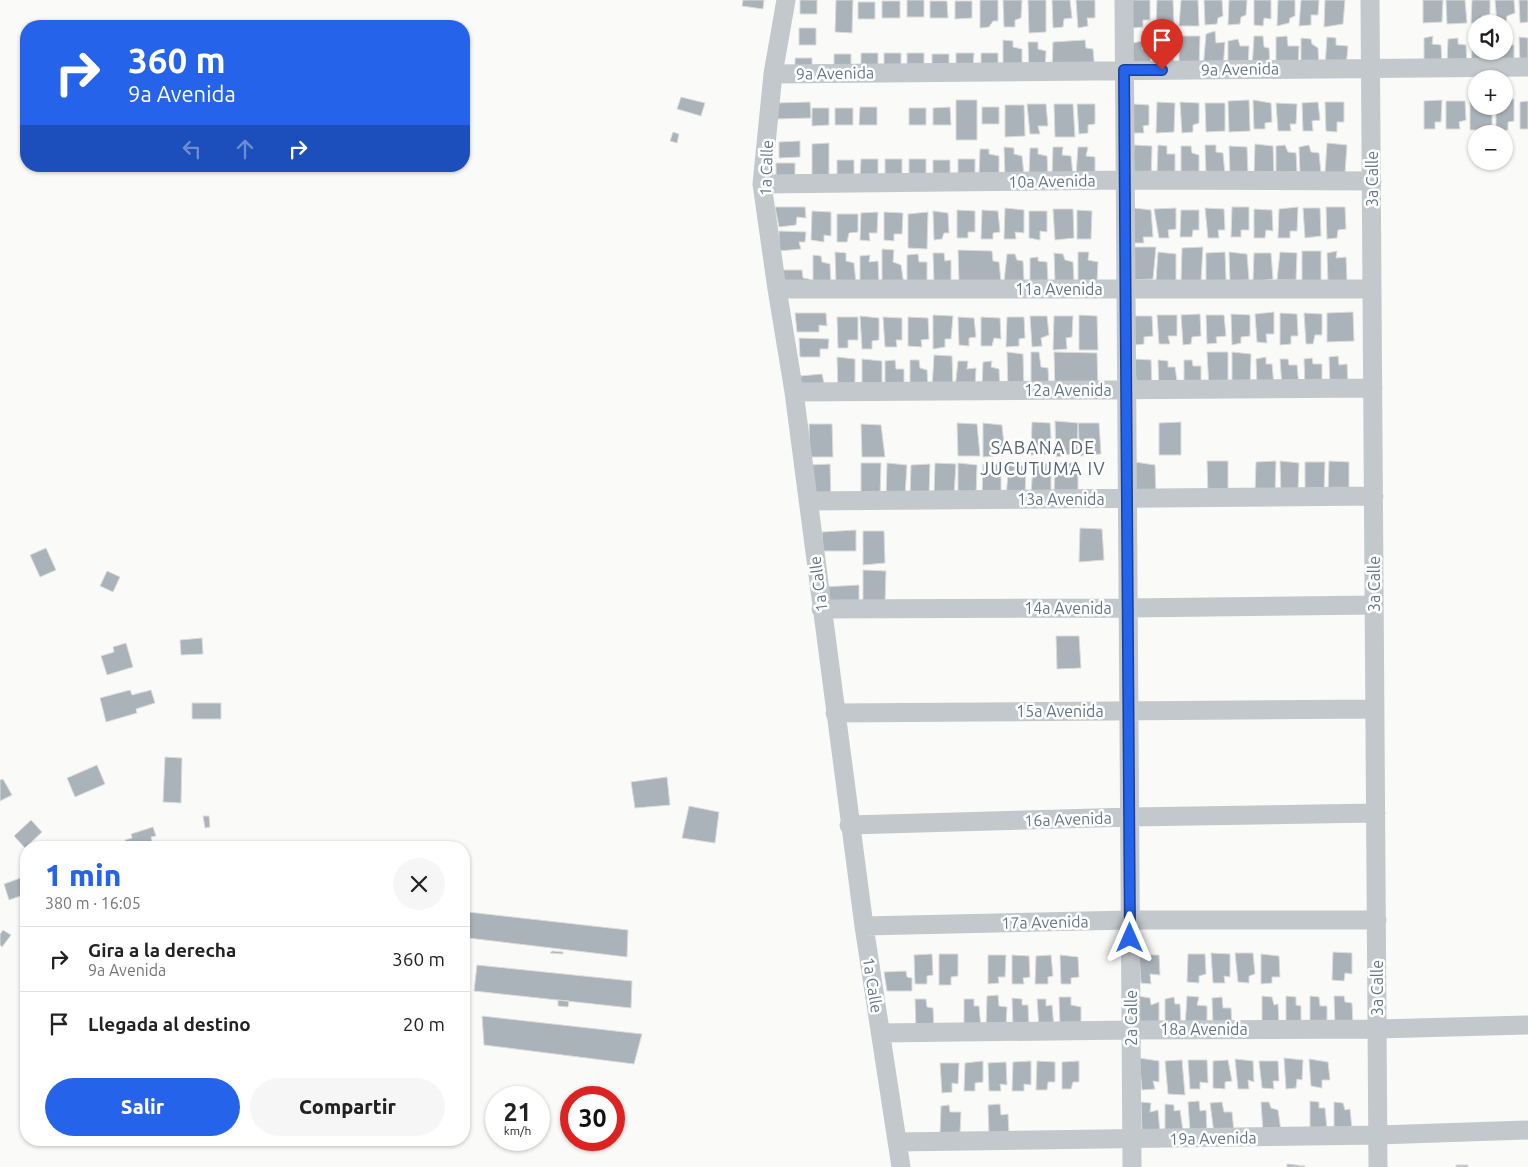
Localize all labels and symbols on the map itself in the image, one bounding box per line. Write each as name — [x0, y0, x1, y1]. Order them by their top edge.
pin — [1141, 19, 1183, 70]
street label: 9a Avenida — [1201, 59, 1279, 79]
street label: 9a Avenida — [796, 63, 874, 83]
street label: 1a Calle — [756, 140, 776, 196]
street label: 3a Calle — [1363, 151, 1381, 207]
street label: 10a Avenida — [1008, 171, 1096, 191]
street label: 11a Avenida — [1015, 280, 1103, 298]
street label: 12a Avenida — [1024, 381, 1112, 399]
district label: SABANA DE JUCUTUMA IV — [980, 437, 1106, 478]
street label: 13a Avenida — [1017, 490, 1105, 508]
street label: 1a Calle — [806, 555, 830, 613]
street label: 3a Calle — [1365, 556, 1383, 612]
street label: 14a Avenida — [1024, 599, 1112, 617]
street label: 15a Avenida — [1016, 702, 1104, 720]
street label: 16a Avenida — [1024, 808, 1112, 830]
position arrow — [1103, 911, 1155, 963]
street label: 17a Avenida — [1001, 912, 1089, 932]
street label: 1a Calle — [860, 956, 886, 1014]
street label: 3a Calle — [1368, 960, 1386, 1016]
street label: 2a Calle — [1122, 990, 1140, 1046]
street label: 18a Avenida — [1160, 1020, 1248, 1038]
speed limit sign: 30 — [560, 1086, 625, 1151]
street label: 19a Avenida — [1169, 1128, 1257, 1148]

